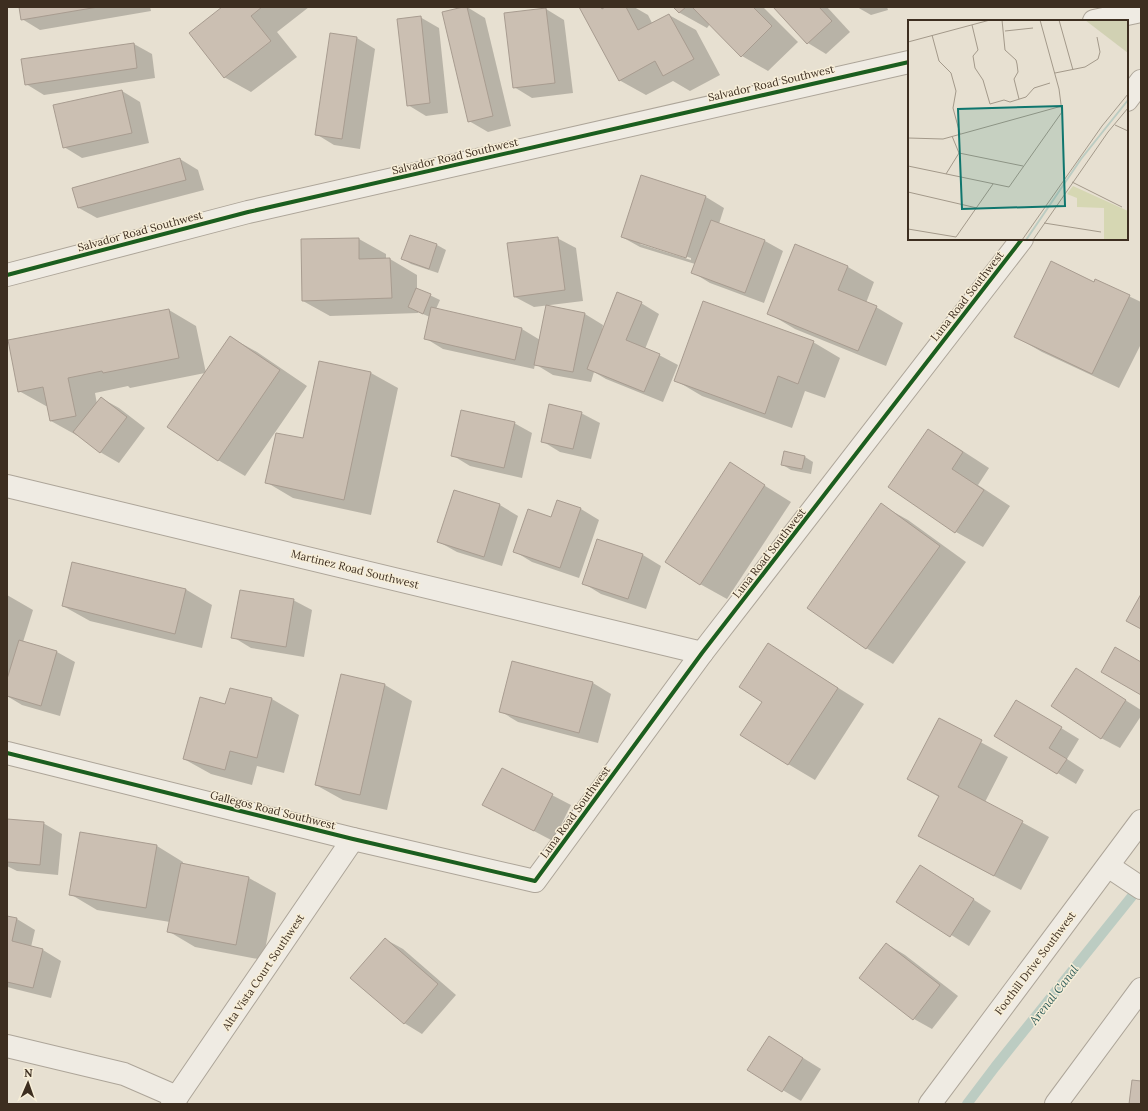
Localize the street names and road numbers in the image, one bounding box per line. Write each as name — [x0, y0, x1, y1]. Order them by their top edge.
street label: Salvador Road Southwest — [707, 61, 836, 104]
street label: Salvador Road Southwest — [391, 134, 520, 177]
street label: Salvador Road Southwest — [76, 207, 205, 254]
street label: Luna Road Southwest — [927, 248, 1007, 344]
street label: Luna Road Southwest — [729, 505, 809, 601]
street label: Martinez Road Southwest — [289, 546, 421, 592]
street label: Luna Road Southwest — [537, 763, 614, 861]
street label: Gallegos Road Southwest — [209, 788, 338, 833]
street label: Foothill Drive Southwest — [991, 908, 1079, 1018]
street label: Alta Vista Court Southwest — [218, 911, 308, 1034]

